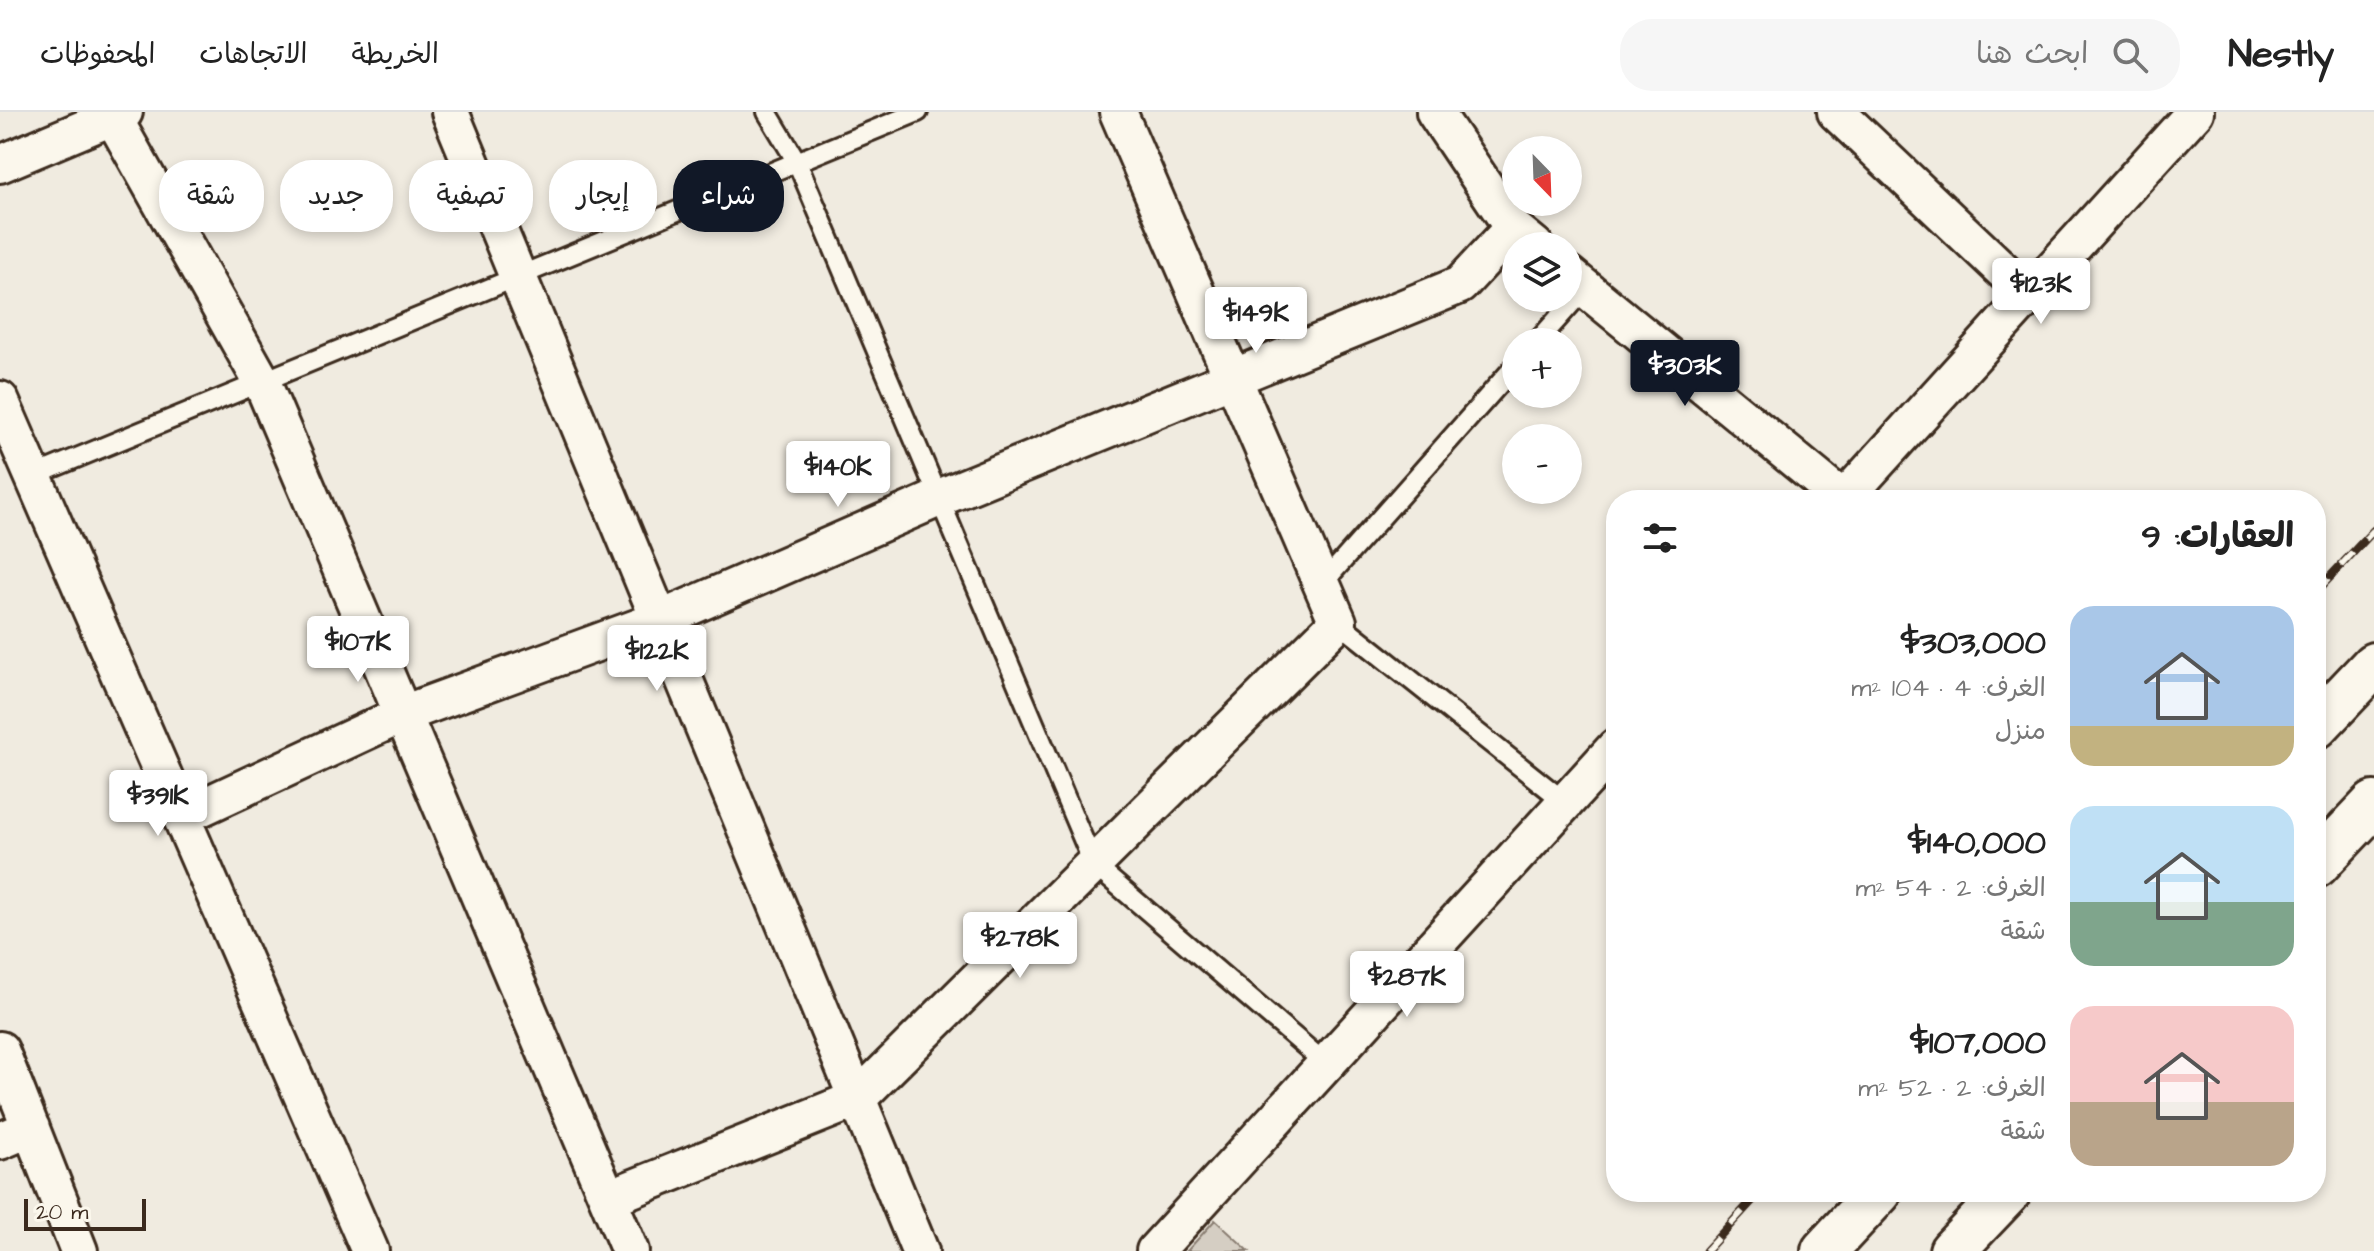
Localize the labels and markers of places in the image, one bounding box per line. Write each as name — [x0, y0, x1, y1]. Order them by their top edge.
pin: $123K — [1985, 258, 2097, 326]
pin: $149K — [1200, 287, 1312, 355]
pin: $303K — [1629, 340, 1741, 408]
pin: $140K — [782, 441, 894, 509]
pin: $107K — [302, 616, 414, 684]
pin: $122K — [601, 625, 713, 693]
pin: $391K — [102, 770, 214, 838]
pin: $278K — [964, 912, 1076, 980]
pin: $287K — [1351, 951, 1463, 1019]

